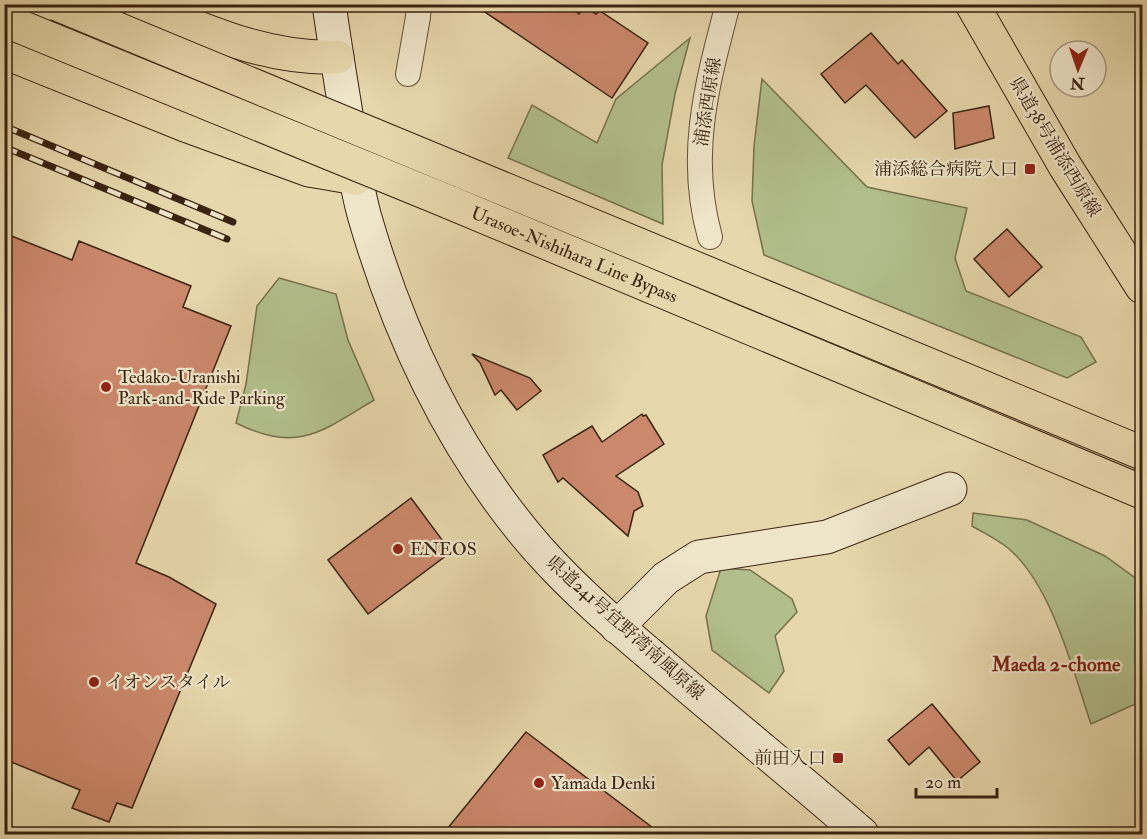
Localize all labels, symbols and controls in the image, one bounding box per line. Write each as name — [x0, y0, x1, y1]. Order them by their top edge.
north arrow — [1048, 39, 1108, 99]
street label: 浦添西原線 — [690, 56, 726, 148]
street label: 県道38号浦添西原線 — [1004, 73, 1106, 221]
text: N — [1069, 73, 1086, 93]
place label: 浦添総合病院入口 — [874, 158, 1018, 181]
marker: 浦添総合病院入口 — [1023, 162, 1037, 176]
street label: Urasoe-Nishihara Line Bypass — [468, 201, 681, 308]
place label: Tedako-Uranishi Park-and-Ride Parking — [118, 366, 286, 410]
marker: Tedako-Uranishi Park-and-Ride Parking — [99, 380, 113, 394]
place label: ENEOS — [410, 538, 477, 561]
marker: ENEOS — [391, 542, 405, 556]
street label: 県道241号宜野湾南風原線 — [541, 551, 709, 705]
district label: Maeda 2-chome — [991, 652, 1121, 677]
place label: イオンスタイル — [106, 671, 231, 694]
marker: イオンスタイル — [87, 675, 101, 689]
place label: 前田入口 — [754, 747, 826, 770]
marker: 前田入口 — [831, 751, 845, 765]
scale bar — [916, 761, 997, 799]
text: 20 m — [925, 771, 961, 794]
place label: Yamada Denki — [551, 772, 656, 795]
marker: Yamada Denki — [532, 776, 546, 790]

